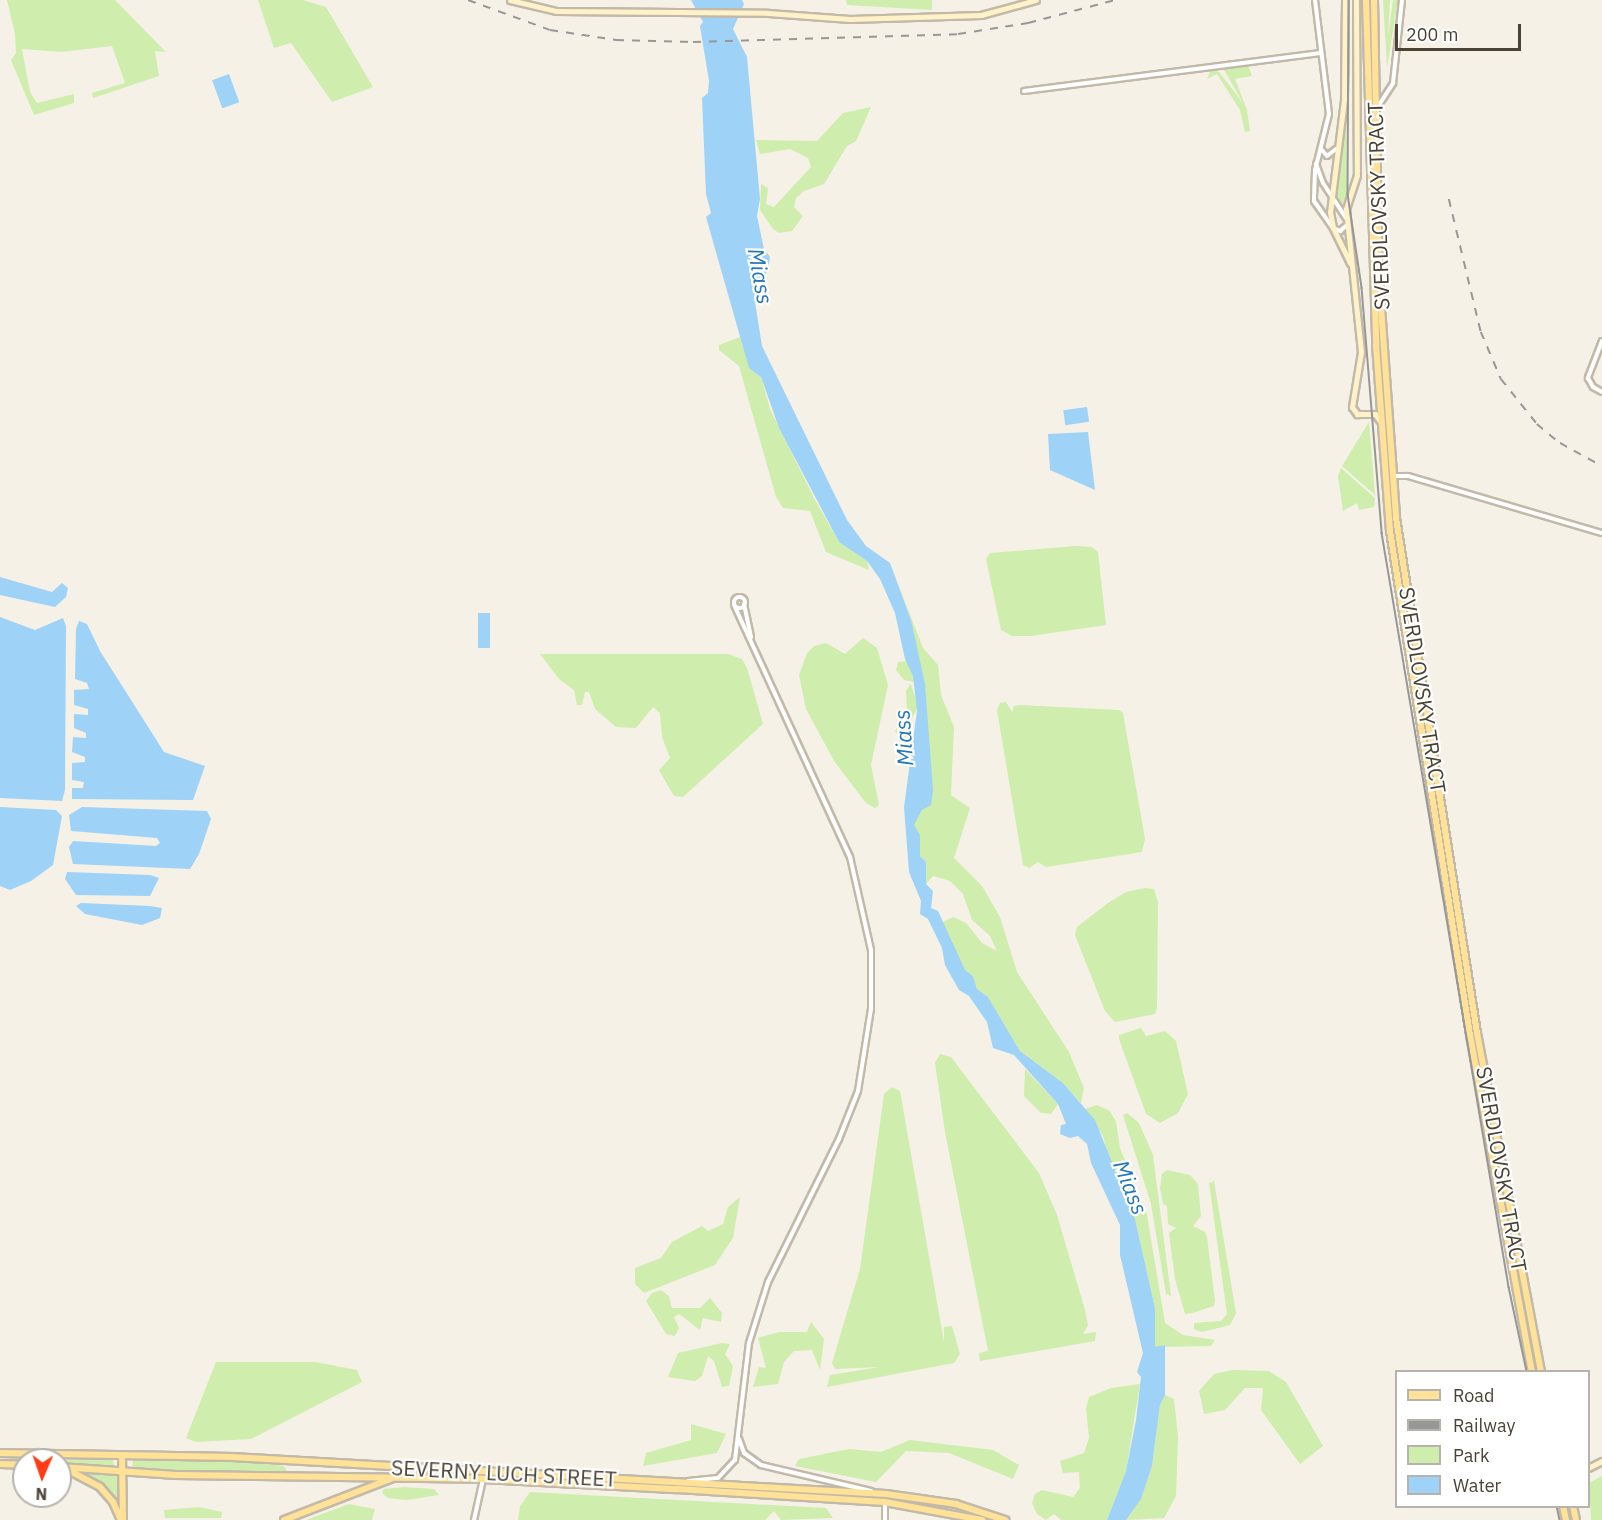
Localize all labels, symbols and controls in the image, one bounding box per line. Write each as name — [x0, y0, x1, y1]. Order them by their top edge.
scale bar — [1398, 12, 1524, 50]
text: 200 m — [1406, 23, 1458, 46]
street label: SVERDLOVSKY TRACT — [1362, 102, 1394, 310]
water label: Miass — [743, 246, 779, 306]
street label: SVERDLOVSKY TRACT — [1394, 585, 1452, 795]
water label: Miass — [888, 709, 918, 767]
street label: SVERDLOVSKY TRACT — [1472, 1064, 1532, 1274]
water label: Miass — [1108, 1156, 1154, 1218]
legend — [1395, 1370, 1590, 1508]
text: Road — [1453, 1384, 1494, 1407]
text: Railway — [1453, 1414, 1515, 1437]
text: Park — [1453, 1444, 1489, 1467]
north arrow — [12, 1448, 72, 1508]
street label: SEVERNY LUCH STREET — [391, 1455, 617, 1491]
text: Water — [1453, 1474, 1501, 1497]
text: N — [35, 1484, 48, 1504]

